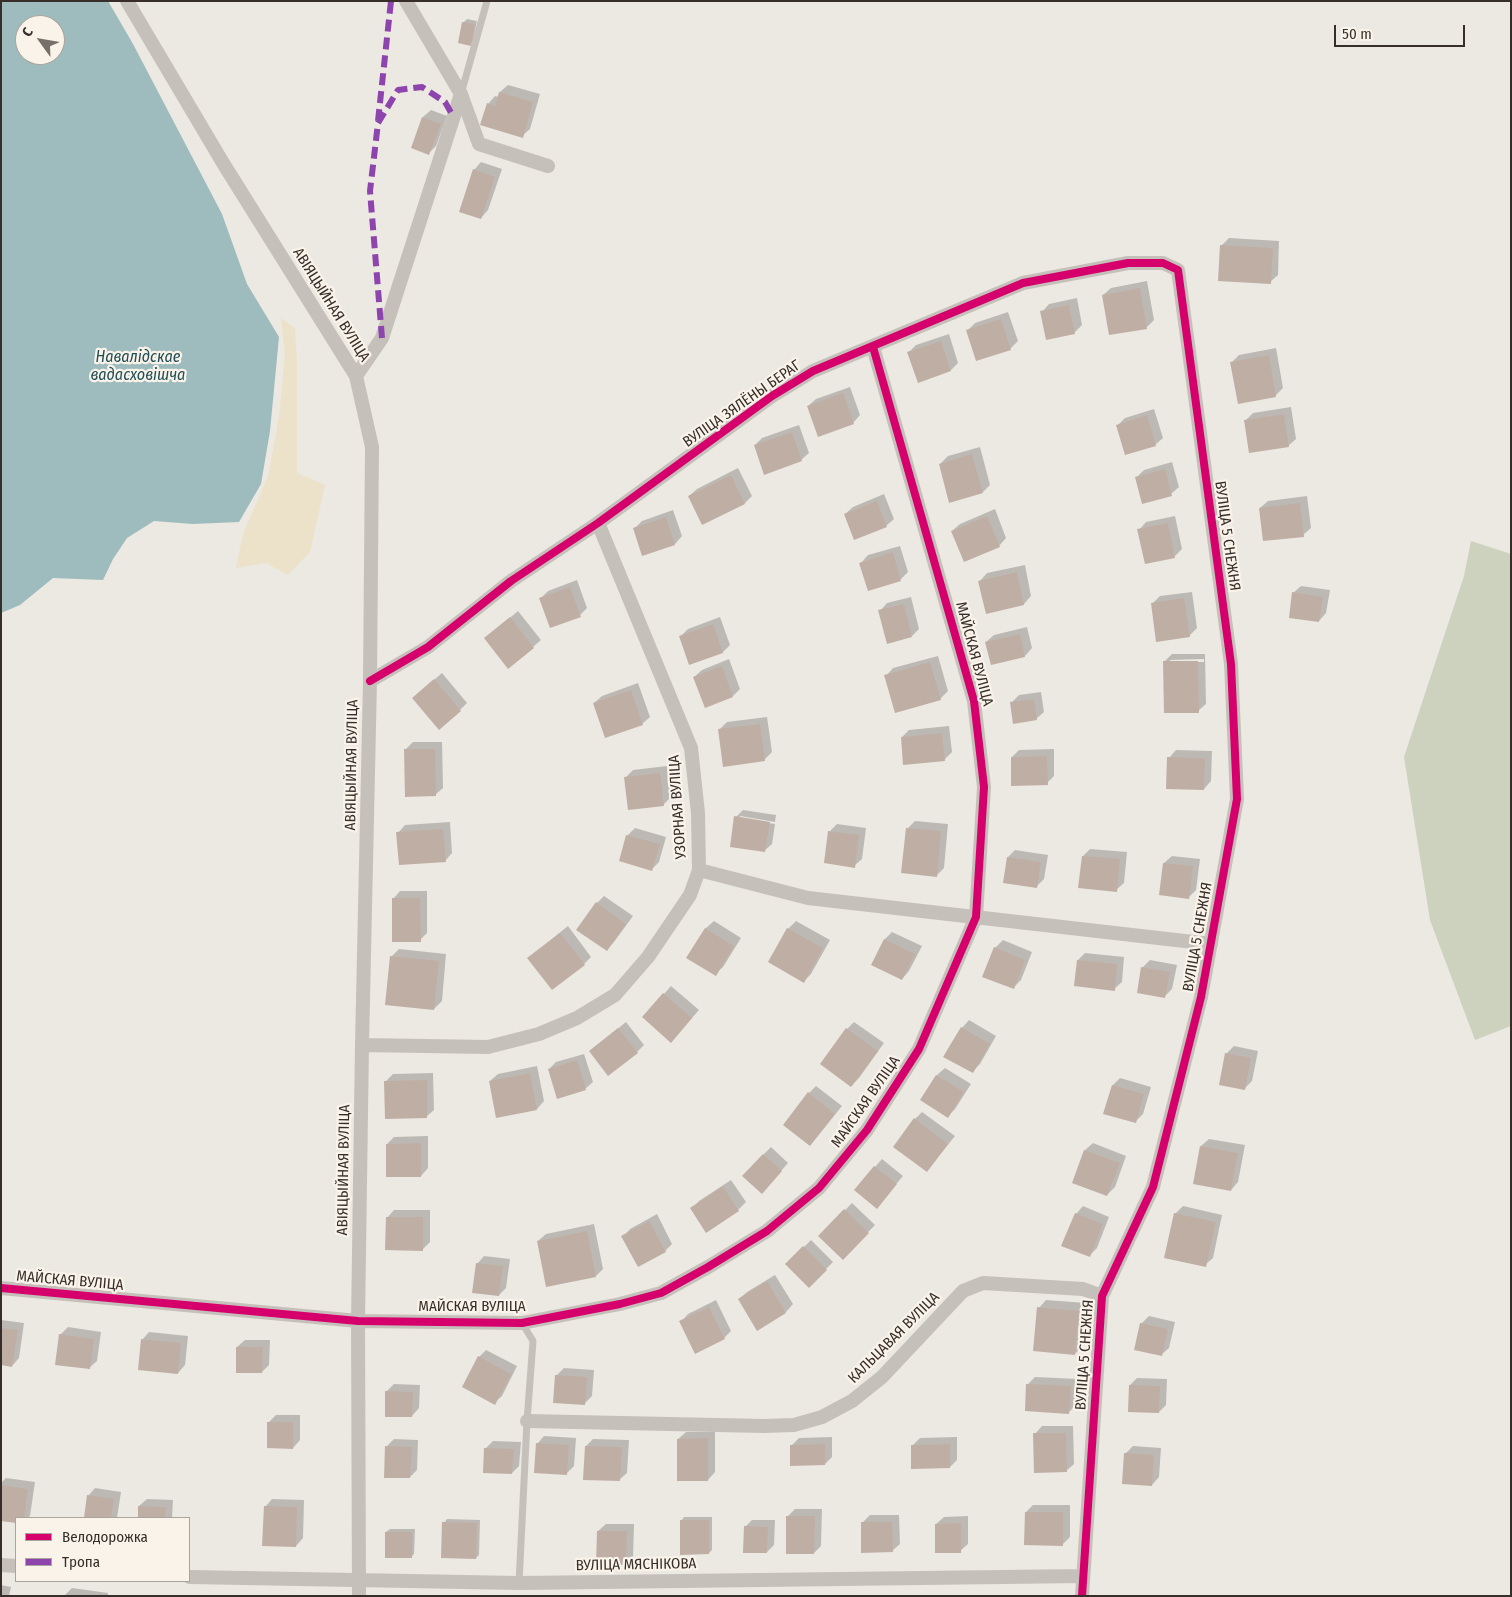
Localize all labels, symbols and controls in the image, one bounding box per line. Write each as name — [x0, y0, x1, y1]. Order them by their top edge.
north arrow — [15, 15, 65, 65]
scale bar — [1337, 15, 1468, 47]
text: С — [19, 25, 37, 40]
text: 50 m — [1342, 25, 1372, 43]
street label: АВІЯЦЫЙНАЯ ВУЛІЦА — [289, 245, 373, 365]
water label: Навалідскае вадасховішча — [91, 348, 185, 386]
street label: ВУЛІЦА ЗЯЛЁНЫ БЕРАГ — [680, 357, 804, 451]
street label: ВУЛІЦА 5 СНЕЖНЯ — [1210, 480, 1244, 592]
street label: МАЙСКАЯ ВУЛІЦА — [951, 600, 997, 708]
street label: АВІЯЦЫЙНАЯ ВУЛІЦА — [342, 699, 362, 831]
street label: УЗОРНАЯ ВУЛІЦА — [665, 754, 691, 860]
street label: ВУЛІЦА 5 СНЕЖНЯ — [1180, 881, 1216, 993]
street label: МАЙСКАЯ ВУЛІЦА — [828, 1053, 904, 1151]
street label: АВІЯЦЫЙНАЯ ВУЛІЦА — [334, 1104, 354, 1236]
street label: МАЙСКАЯ ВУЛІЦА — [16, 1267, 124, 1295]
street label: КАЛЬЦАВАЯ ВУЛІЦА — [845, 1289, 943, 1387]
street label: МАЙСКАЯ ВУЛІЦА — [418, 1298, 526, 1316]
street label: ВУЛІЦА 5 СНЕЖНЯ — [1072, 1299, 1098, 1411]
legend — [15, 1517, 190, 1582]
text: Велодорожка — [62, 1528, 148, 1546]
text: Тропа — [62, 1553, 100, 1571]
street label: ВУЛІЦА МЯСНІКОВА — [575, 1555, 697, 1575]

